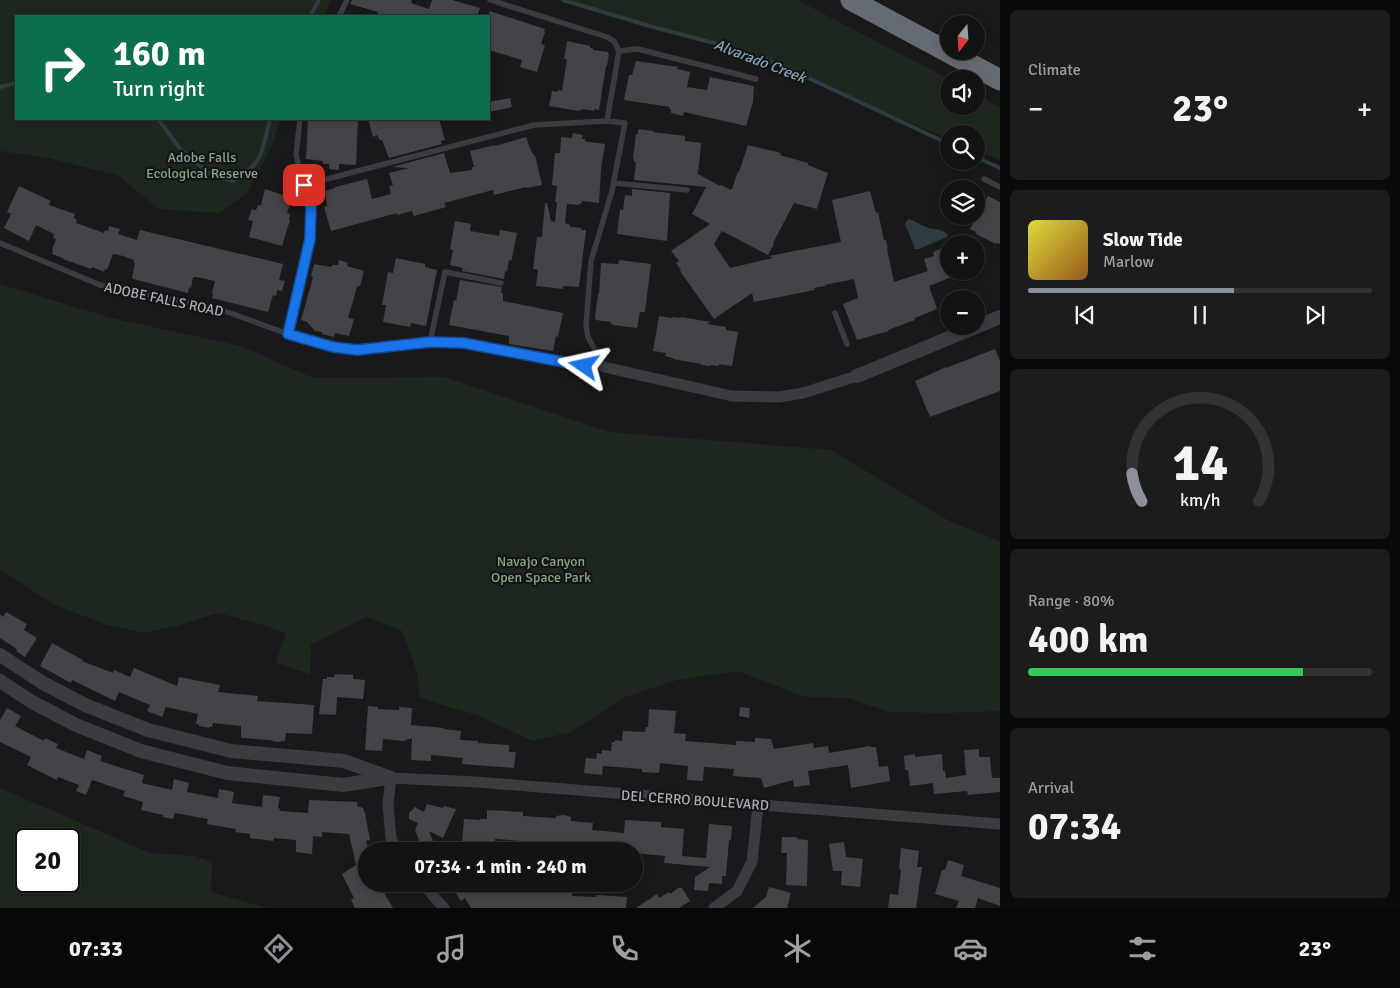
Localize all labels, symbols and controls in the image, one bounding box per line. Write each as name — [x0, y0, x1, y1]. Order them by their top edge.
north arrow — [940, 15, 985, 60]
map controls — [940, 15, 985, 335]
text: 160 m — [113, 32, 206, 75]
icon: right — [30, 35, 95, 100]
water label: Alvarado Creek — [712, 35, 810, 87]
text: Climate — [1028, 60, 1081, 80]
button: sound — [940, 70, 985, 115]
text: Turn right — [113, 75, 205, 102]
text: 23° — [1172, 85, 1228, 132]
text: − — [1028, 92, 1043, 126]
text: + — [1357, 92, 1372, 126]
button: search — [940, 125, 985, 170]
park label: Adobe Falls Ecological Reserve — [146, 149, 258, 182]
pin — [283, 164, 325, 206]
icon: arrive — [290, 171, 318, 199]
button: layers — [940, 180, 985, 225]
text: Slow Tide — [1103, 228, 1183, 252]
button: + — [940, 235, 985, 280]
text: Marlow — [1103, 252, 1154, 272]
street label: ADOBE FALLS ROAD — [103, 279, 225, 320]
button: − — [940, 290, 985, 335]
icon: previous — [1071, 301, 1099, 329]
icon: pause — [1186, 301, 1214, 329]
icon: next — [1301, 301, 1329, 329]
position arrow — [557, 339, 609, 391]
text: 14 — [1172, 431, 1228, 495]
text: km/h — [1180, 489, 1220, 511]
park label: Navajo Canyon Open Space Park — [491, 553, 591, 586]
text: Range · 80% — [1028, 591, 1114, 611]
text: 400 km — [1028, 616, 1149, 663]
text: Arrival — [1028, 778, 1074, 798]
street label: DEL CERRO BOULEVARD — [621, 787, 769, 814]
text: 07:34 — [1028, 803, 1121, 850]
speed limit sign: 20 — [15, 828, 80, 893]
text: 07:34 · 1 min · 240 m — [414, 855, 587, 879]
icon: directions — [261, 931, 296, 966]
icon: music — [434, 931, 469, 966]
icon: phone — [607, 931, 642, 966]
icon: climate — [780, 931, 815, 966]
icon: car — [953, 931, 988, 966]
icon: filters — [1125, 931, 1160, 966]
text: 07:33 — [69, 935, 123, 962]
text: 23° — [1298, 935, 1331, 962]

